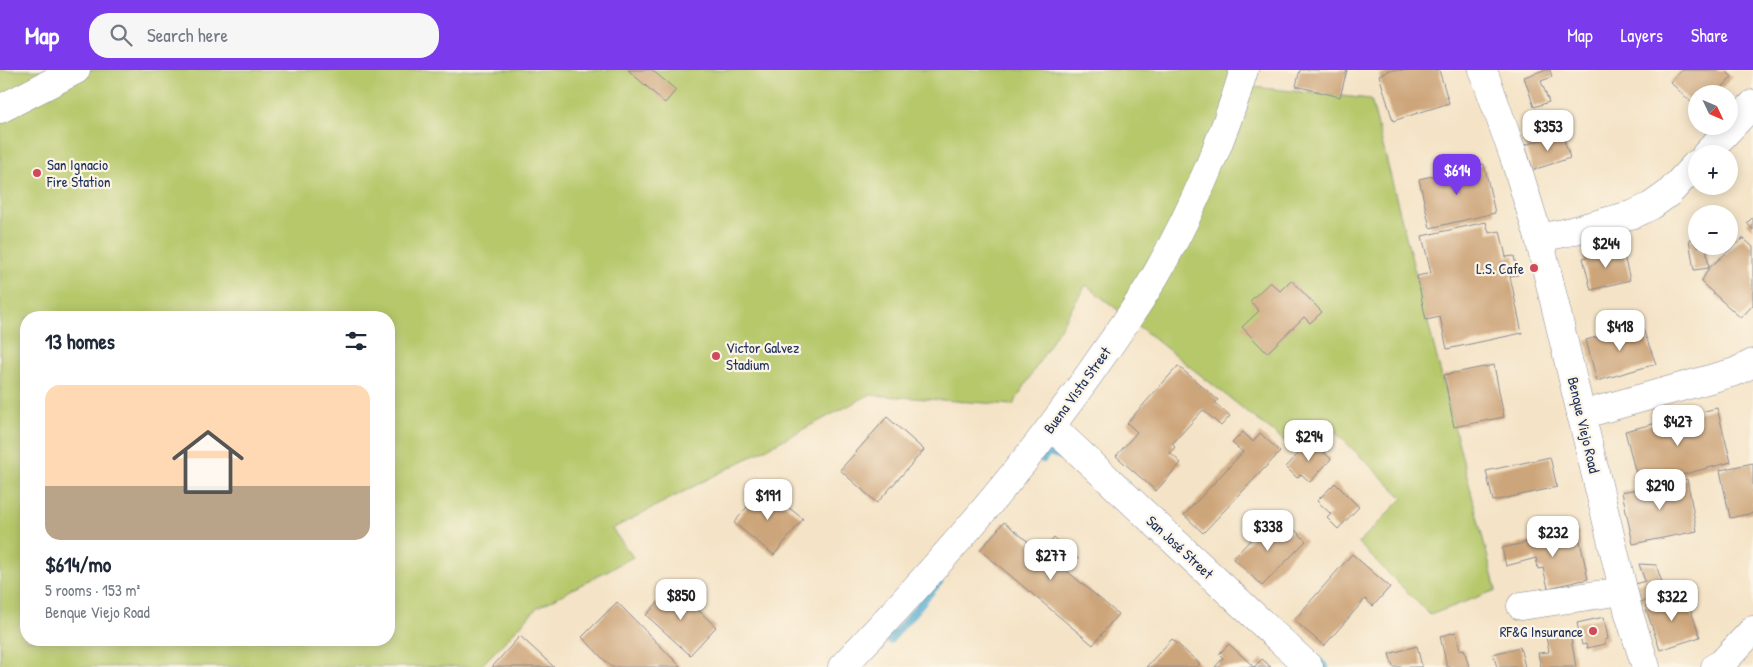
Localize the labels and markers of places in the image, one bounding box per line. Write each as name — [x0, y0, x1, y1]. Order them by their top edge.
pin: $353 — [1518, 109, 1578, 152]
place label: San Ignacio Fire Station — [46, 154, 111, 192]
pin: $614 — [1427, 154, 1487, 196]
marker: San Ignacio Fire Station — [31, 167, 43, 179]
pin: $244 — [1576, 226, 1636, 269]
place label: L.S. Cafe — [1476, 258, 1524, 279]
marker: L.S. Cafe — [1528, 262, 1540, 274]
pin: $418 — [1590, 310, 1650, 352]
place label: Victor Galvez Stadium — [726, 337, 800, 375]
marker: Victor Galvez Stadium — [710, 350, 722, 362]
pin: $427 — [1648, 404, 1708, 447]
pin: $294 — [1279, 420, 1339, 462]
pin: $290 — [1630, 468, 1690, 511]
pin: $191 — [738, 478, 798, 521]
pin: $338 — [1238, 510, 1298, 552]
pin: $232 — [1523, 516, 1583, 558]
pin: $277 — [1021, 538, 1081, 581]
pin: $850 — [651, 578, 711, 621]
pin: $322 — [1642, 580, 1702, 622]
place label: RF&G Insurance — [1500, 621, 1583, 642]
marker: RF&G Insurance — [1587, 625, 1599, 637]

